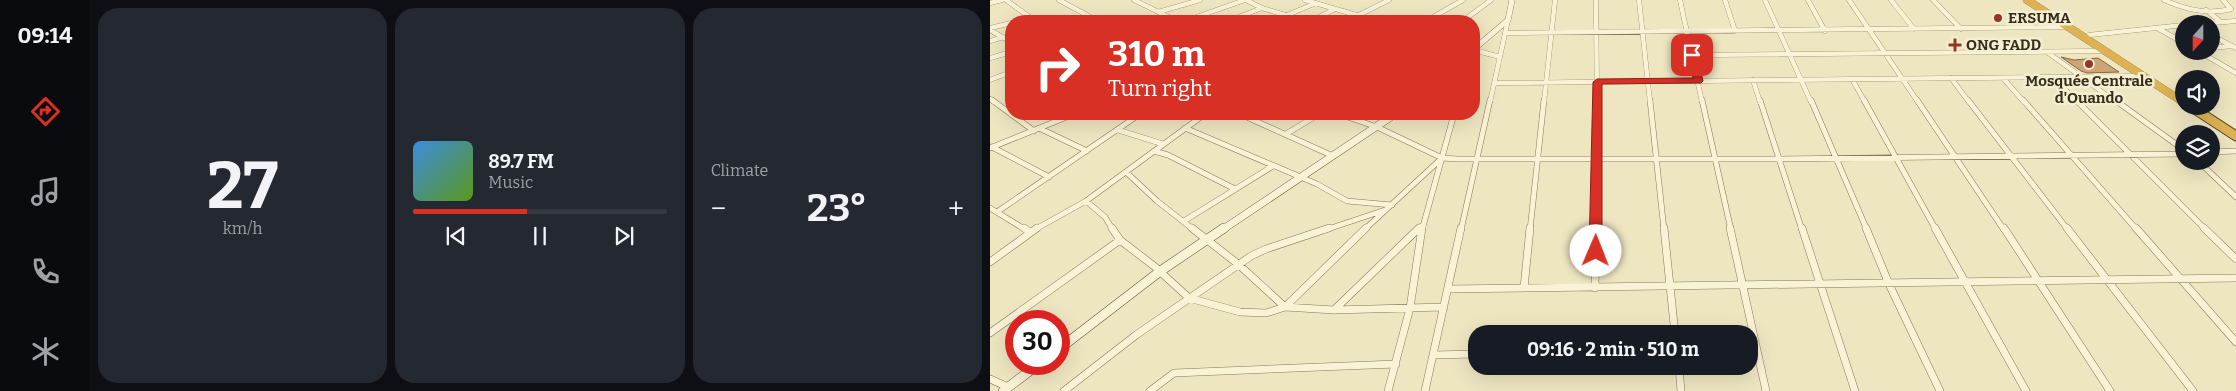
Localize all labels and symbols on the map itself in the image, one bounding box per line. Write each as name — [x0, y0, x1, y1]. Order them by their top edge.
place label: ERSUMA — [2008, 9, 2071, 27]
marker: ERSUMA — [1992, 12, 2004, 24]
north arrow — [2175, 15, 2220, 60]
pin — [1671, 34, 1713, 76]
place label: ONG FADD — [1966, 36, 2042, 54]
marker: ONG FADD — [1948, 38, 1962, 52]
marker: Mosquée Centrale d'Ouando — [2083, 58, 2095, 70]
place label: Mosquée Centrale d'Ouando — [2025, 72, 2153, 107]
position arrow — [1569, 224, 1621, 276]
speed limit sign: 30 — [1005, 310, 1070, 375]

